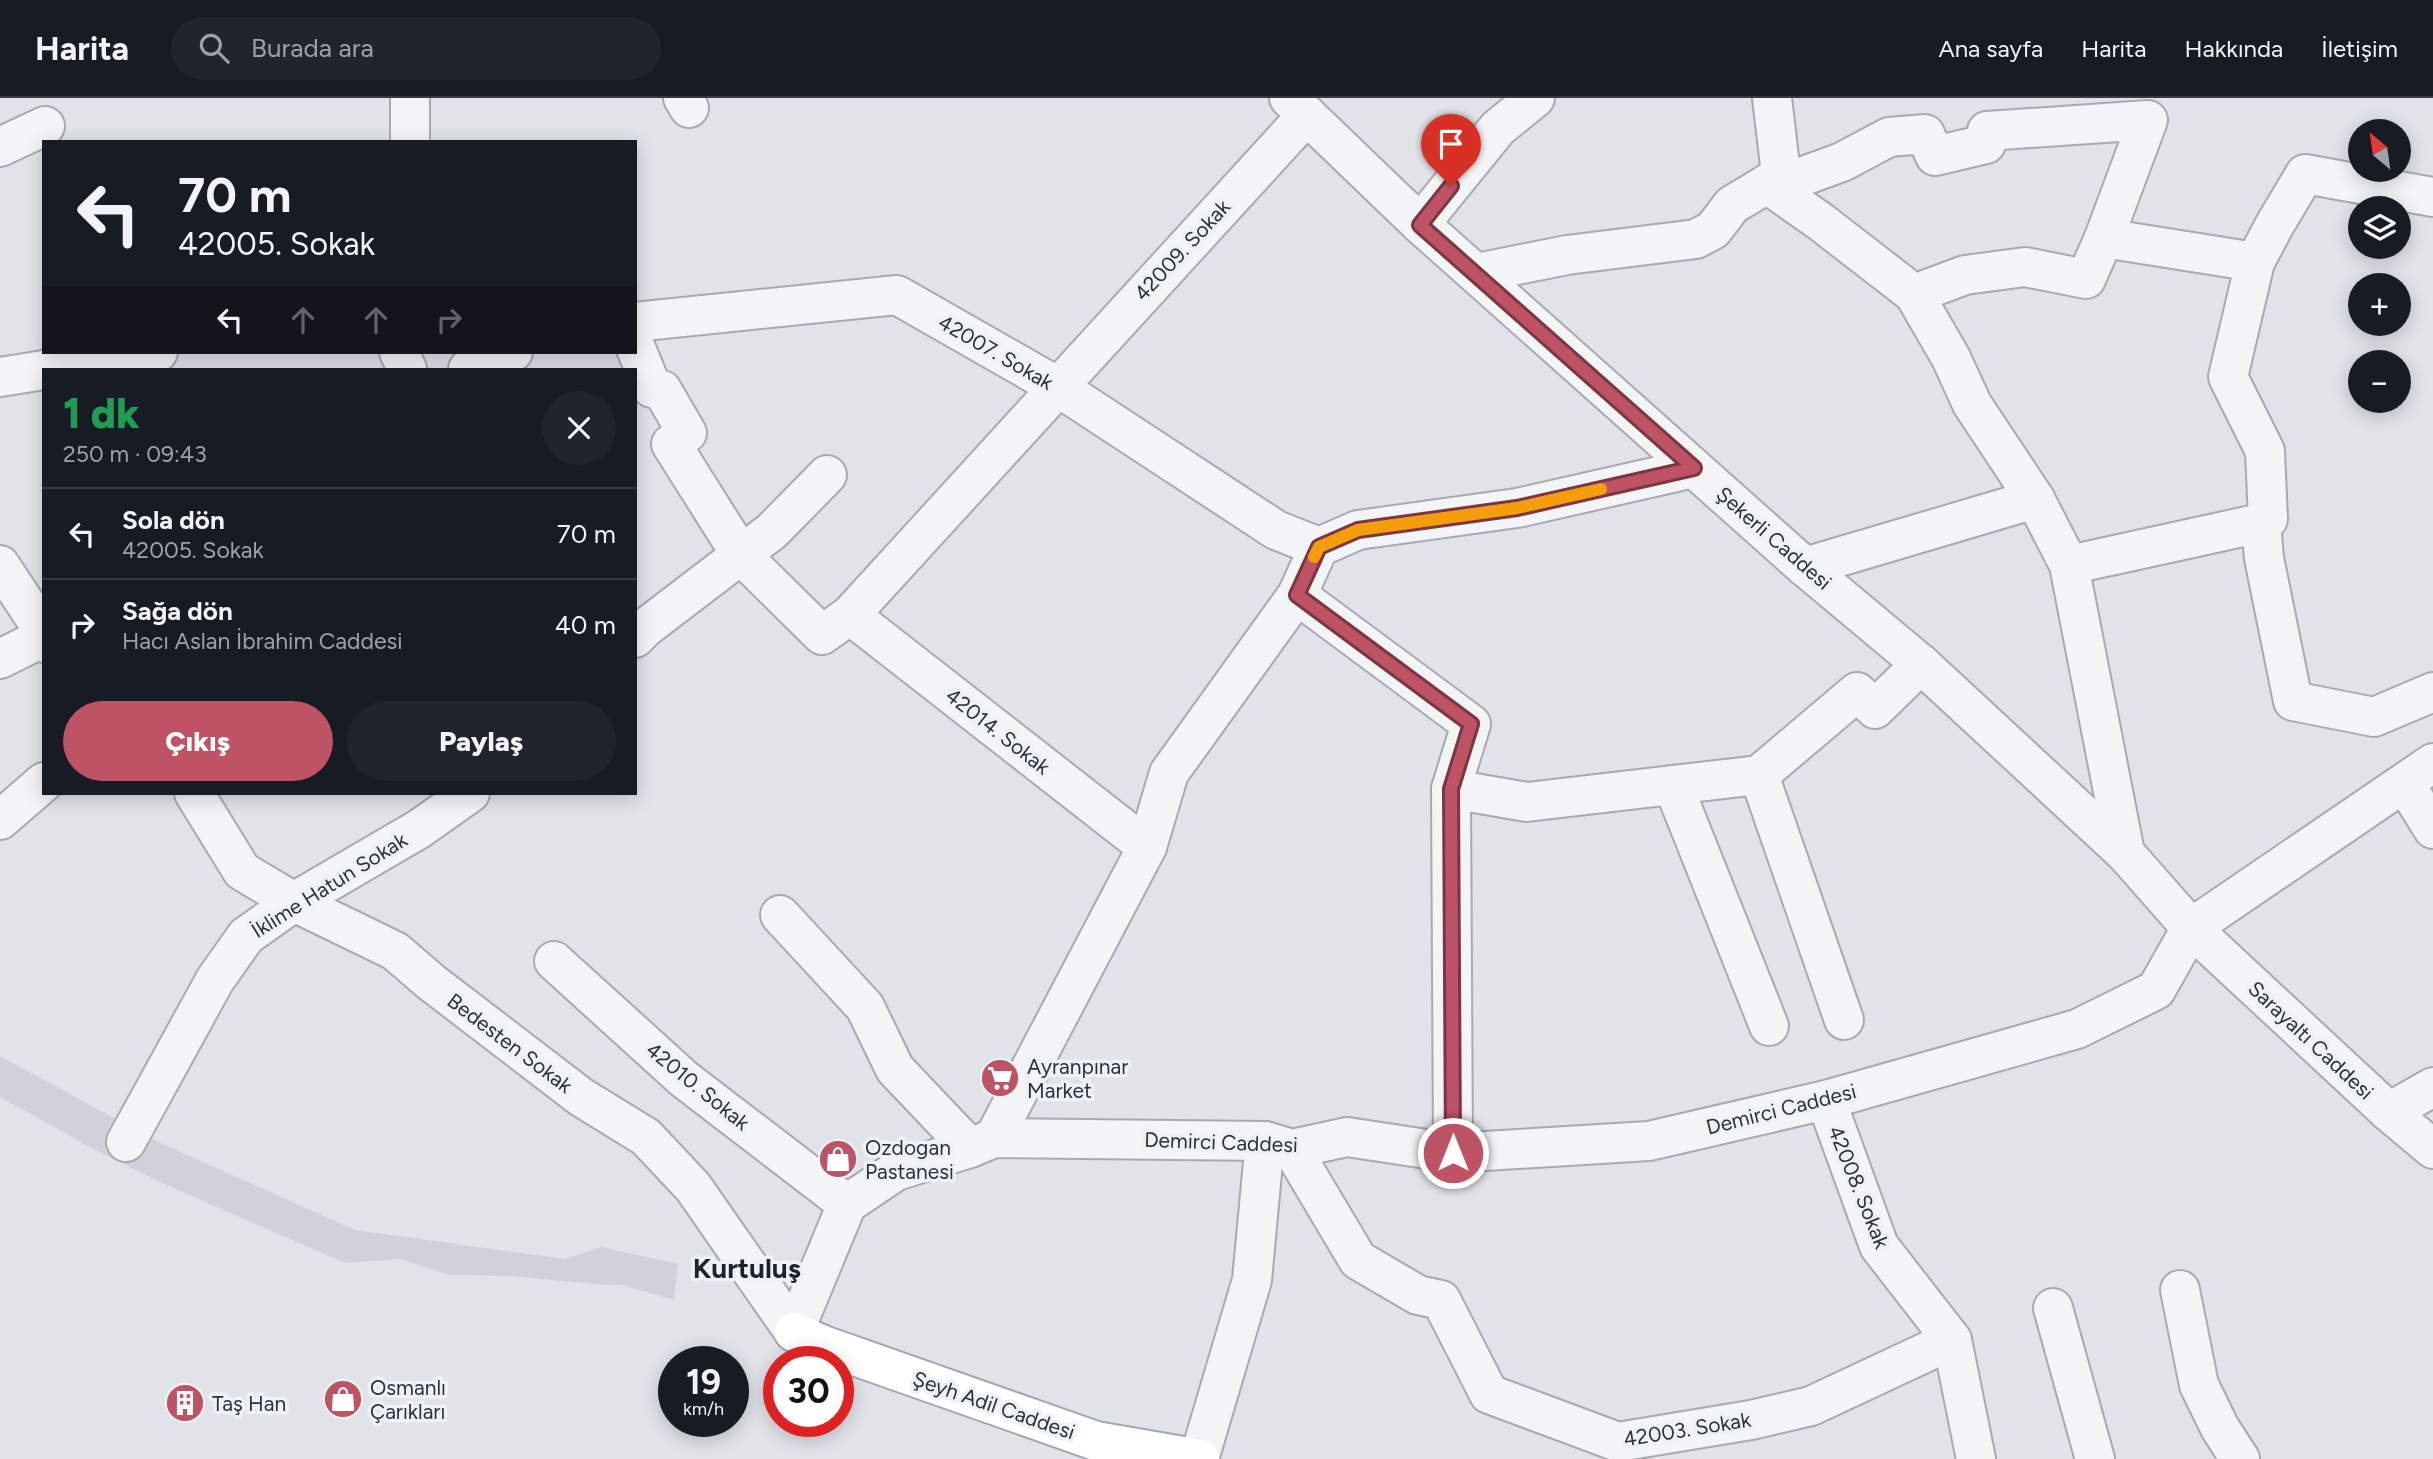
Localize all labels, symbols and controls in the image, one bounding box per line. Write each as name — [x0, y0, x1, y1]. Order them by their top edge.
search box — [171, 17, 661, 80]
text: Harita — [35, 29, 129, 68]
icon: search — [195, 29, 233, 67]
text: Burada ara — [251, 32, 374, 64]
text: Ana sayfa — [1938, 34, 2043, 63]
text: Harita — [2081, 34, 2146, 63]
text: Hakkında — [2184, 34, 2283, 63]
text: İletişim — [2321, 34, 2398, 63]
pin — [1421, 114, 1481, 186]
north arrow — [2348, 119, 2412, 182]
map controls — [2348, 119, 2411, 413]
icon: arrive — [1432, 125, 1470, 163]
text: 70 m — [178, 165, 291, 224]
icon: left — [63, 168, 154, 259]
street label: 42009. Sokak — [1129, 194, 1236, 306]
button: layers — [2348, 196, 2411, 259]
text: 42005. Sokak — [178, 225, 375, 263]
button: + — [2348, 273, 2411, 336]
icon: left — [211, 301, 249, 339]
icon: ahead — [284, 301, 322, 339]
icon: ahead — [357, 301, 395, 339]
icon: right — [430, 301, 468, 339]
street label: 42007. Sokak — [934, 309, 1059, 395]
button: − — [2348, 350, 2411, 413]
text: 1 dk — [63, 388, 140, 439]
button: close — [542, 391, 616, 465]
text: 250 m · 09:43 — [63, 440, 207, 468]
street label: Şekerli Caddesi — [1711, 481, 1837, 595]
text: Sola dön — [122, 504, 225, 536]
icon: left — [63, 515, 101, 553]
text: 70 m — [557, 518, 616, 550]
text: 42005. Sokak — [122, 536, 264, 564]
text: Sağa dön — [122, 595, 233, 627]
icon: right — [63, 606, 101, 644]
text: 40 m — [555, 609, 616, 641]
text: Hacı Aslan İbrahim Caddesi — [122, 627, 403, 655]
street label: 42014. Sokak — [941, 683, 1056, 780]
button: Çıkış — [63, 701, 333, 781]
button: Paylaş — [347, 701, 616, 781]
street label: İklime Hatun Sokak — [247, 827, 412, 943]
street label: Sarayaltı Caddesi — [2243, 976, 2379, 1104]
street label: Bedesten Sokak — [443, 988, 578, 1099]
street label: 42010. Sokak — [641, 1037, 755, 1136]
place label: Ayranpınar Market — [1027, 1054, 1128, 1103]
supermarket icon: Ayranpınar Market — [979, 1057, 1021, 1099]
street label: Demirci Caddesi — [1703, 1078, 1859, 1140]
position arrow — [1416, 1116, 1490, 1190]
street label: 42008. Sokak — [1823, 1122, 1895, 1253]
street label: Demirci Caddesi — [1144, 1127, 1298, 1157]
place label: Ozdogan Pastanesi — [865, 1135, 954, 1184]
shop icon: Ozdogan Pastanesi — [817, 1138, 859, 1180]
district label: Kurtuluş — [693, 1251, 801, 1285]
speed limit sign: 30 — [763, 1346, 854, 1437]
text: 19 — [686, 1361, 721, 1403]
street label: Şeyh Adil Caddesi — [910, 1366, 1078, 1444]
place label: Osmanlı Çarıkları — [370, 1375, 446, 1424]
shop icon: Osmanlı Çarıkları — [322, 1378, 364, 1420]
building icon: Taş Han — [164, 1382, 206, 1424]
place label: Taş Han — [212, 1391, 286, 1416]
text: km/h — [683, 1398, 724, 1420]
street label: 42003. Sokak — [1622, 1406, 1753, 1451]

